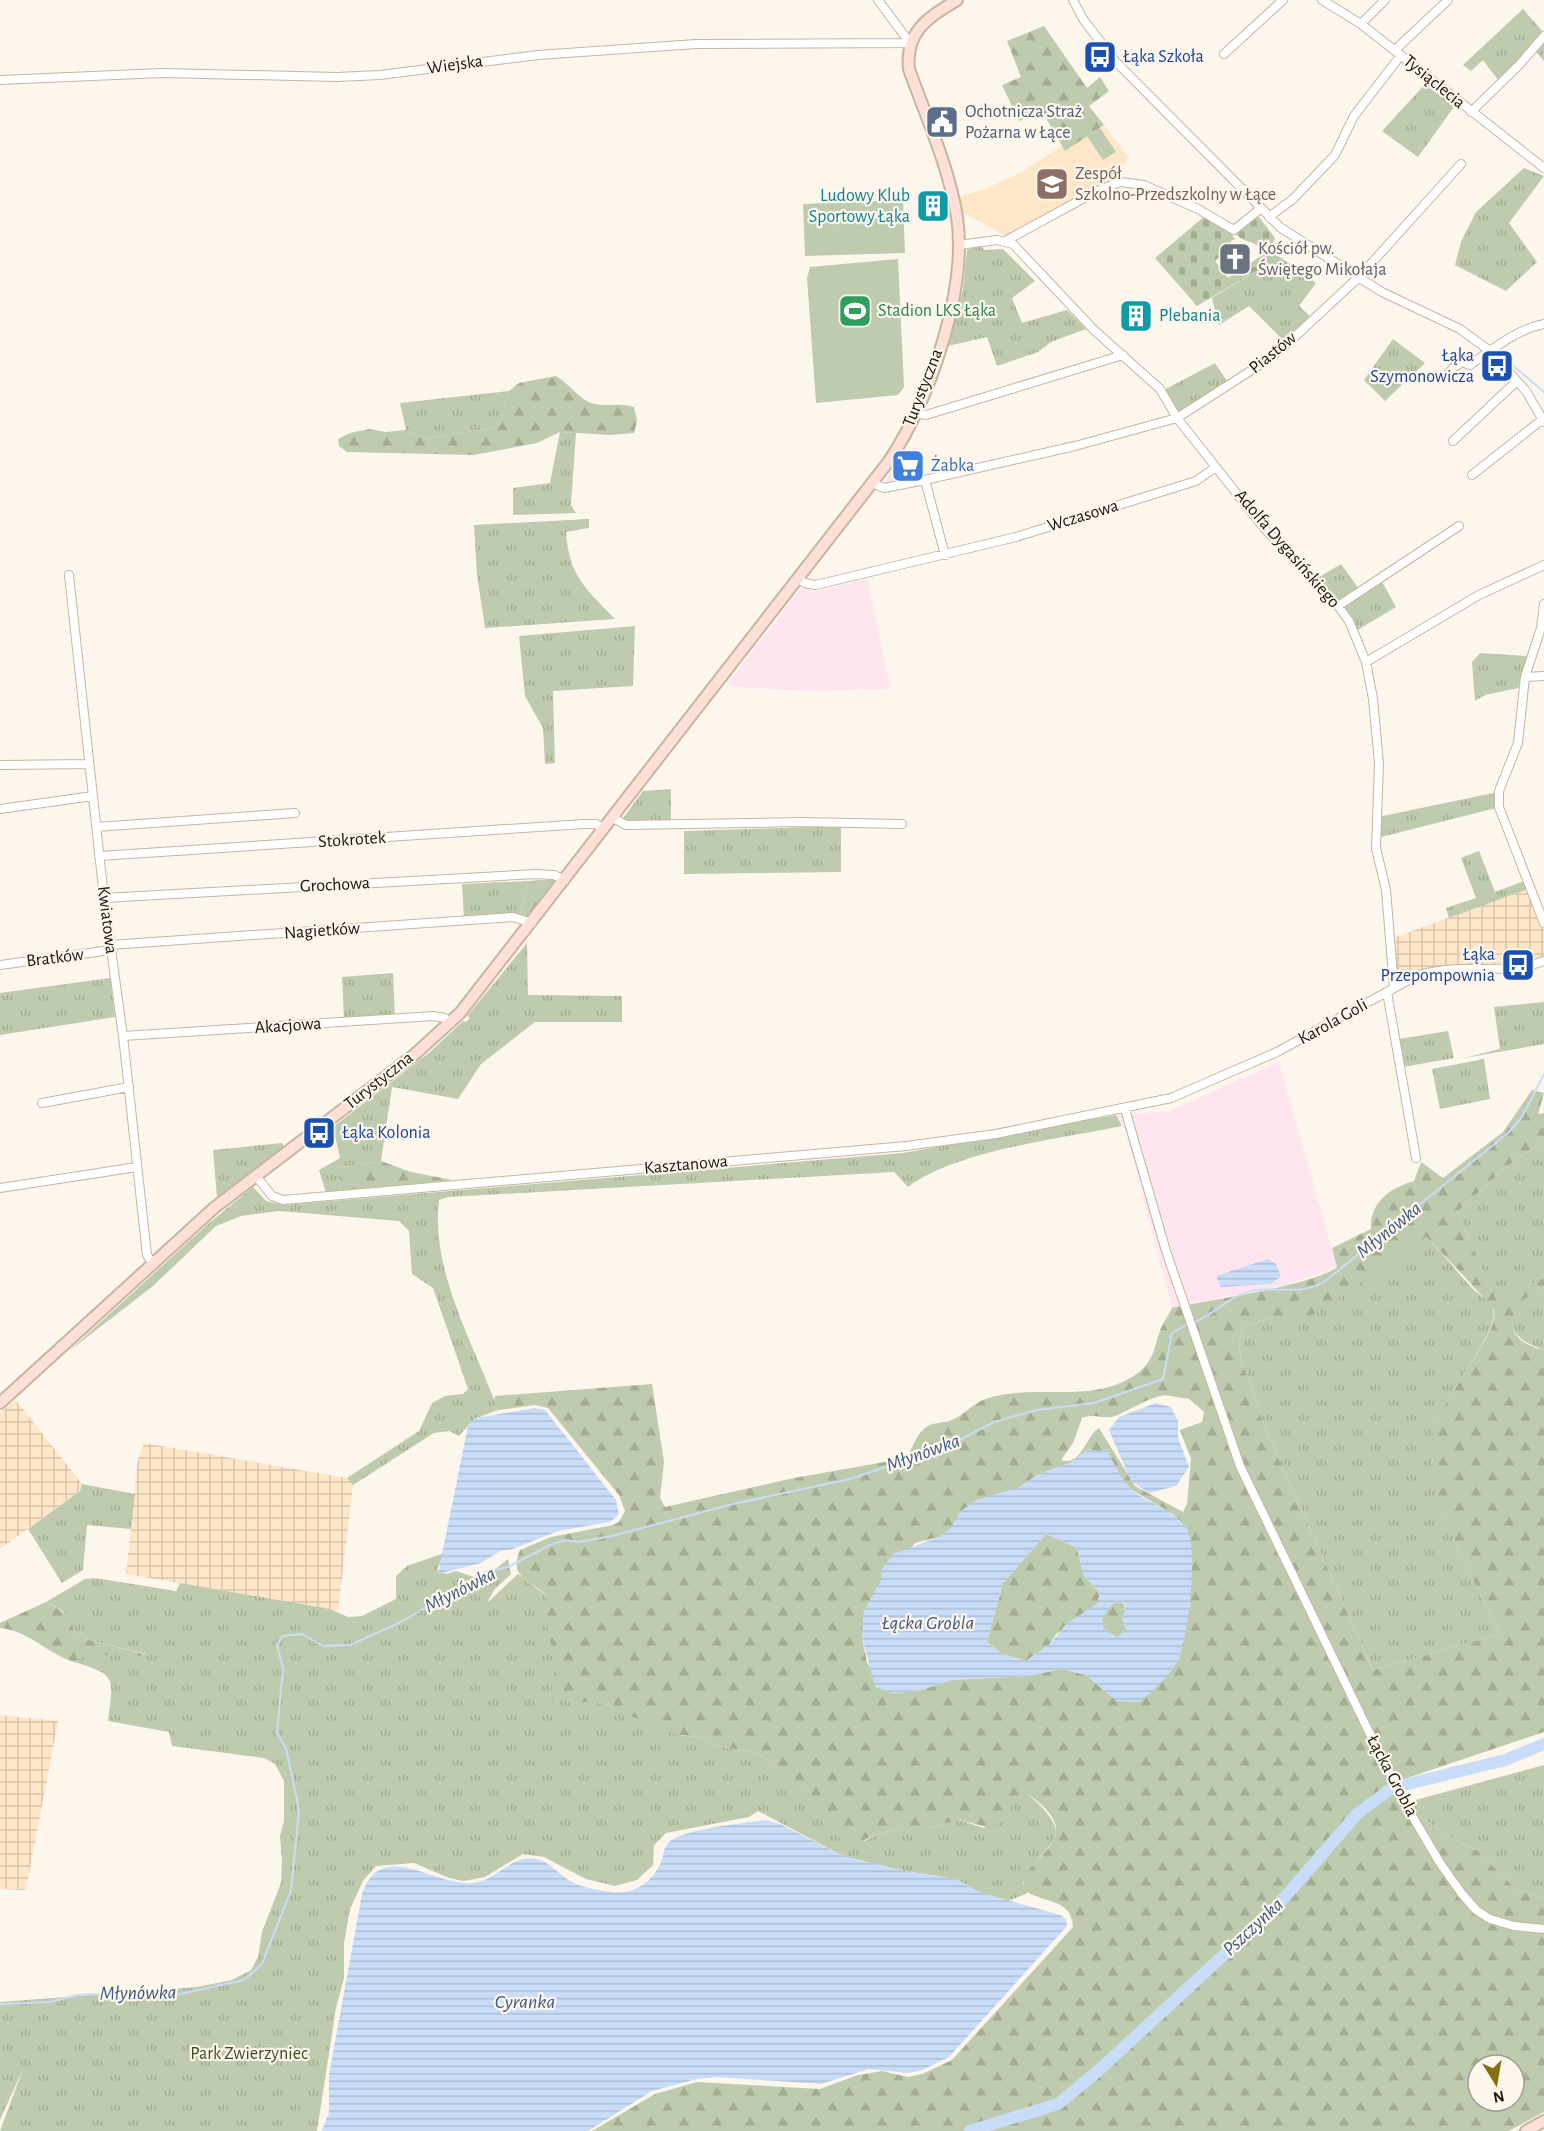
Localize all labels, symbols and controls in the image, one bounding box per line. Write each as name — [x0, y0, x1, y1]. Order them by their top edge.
bus stop icon: Łąka Szkoła — [1082, 39, 1118, 75]
place label: Łąka Szkoła — [1123, 48, 1204, 66]
street label: Wiejska — [426, 52, 484, 78]
street label: Tysiąclecia — [1400, 52, 1468, 112]
place label: Ochotnicza Straż Pożarna w Łące — [965, 103, 1082, 142]
public building icon: Ochotnicza Straż Pożarna w Łące — [924, 104, 960, 140]
place label: Zespół Szkolno-Przedszkolny w Łące — [1075, 165, 1276, 204]
school or university icon: Zespół Szkolno-Przedszkolny w Łące — [1034, 166, 1070, 202]
place label: Ludowy Klub Sportowy Łąka — [809, 187, 910, 226]
building icon: Ludowy Klub Sportowy Łąka — [915, 188, 951, 224]
place label: Kościół pw. Świętego Mikołaja — [1258, 240, 1387, 279]
church icon: Kościół pw. Świętego Mikołaja — [1217, 241, 1253, 277]
sports icon: Stadion LKS Łąka — [837, 293, 873, 329]
building icon: Plebania — [1118, 298, 1154, 334]
place label: Stadion LKS Łąka — [878, 302, 996, 320]
place label: Plebania — [1159, 307, 1220, 325]
street label: Piastów — [1246, 329, 1300, 377]
street label: Turystyczna — [900, 346, 946, 430]
place label: Łąka Szymonowicza — [1370, 347, 1474, 386]
bus stop icon: Łąka Szymonowicza — [1479, 348, 1515, 384]
supermarket icon: Żabka — [890, 448, 926, 484]
place label: Żabka — [931, 455, 974, 475]
street label: Adolfa Dygasińskiego — [1231, 486, 1343, 612]
street label: Wczasowa — [1045, 497, 1121, 535]
street label: Stokrotek — [318, 829, 387, 851]
street label: Grochowa — [300, 874, 370, 896]
street label: Kwiatowa — [94, 885, 120, 955]
street label: Nagietków — [283, 919, 361, 943]
street label: Bratków — [25, 946, 85, 970]
place label: Łąka Przepompownia — [1381, 946, 1495, 985]
bus stop icon: Łąka Przepompownia — [1500, 947, 1536, 983]
street label: Karola Goli — [1295, 996, 1371, 1048]
street label: Akacjowa — [254, 1015, 322, 1037]
street label: Turystyczna — [341, 1049, 417, 1113]
bus stop icon: Łąka Kolonia — [301, 1115, 337, 1151]
place label: Łąka Kolonia — [342, 1124, 431, 1142]
street label: Kasztanowa — [643, 1152, 729, 1178]
water label: Młynówka — [1353, 1198, 1425, 1262]
water label: Młynówka — [883, 1430, 963, 1476]
water label: Młynówka — [421, 1564, 499, 1616]
water label: Łącka Grobla — [882, 1613, 974, 1633]
street label: Łącka Grobla — [1363, 1732, 1421, 1820]
water label: Pszczynka — [1219, 1894, 1287, 1960]
water label: Młynówka — [99, 1982, 177, 2004]
water label: Cyranka — [495, 1992, 555, 2012]
park label: Park Zwierzyniec — [190, 2045, 308, 2063]
north arrow — [1466, 2053, 1526, 2113]
text: N — [1492, 2088, 1506, 2106]

